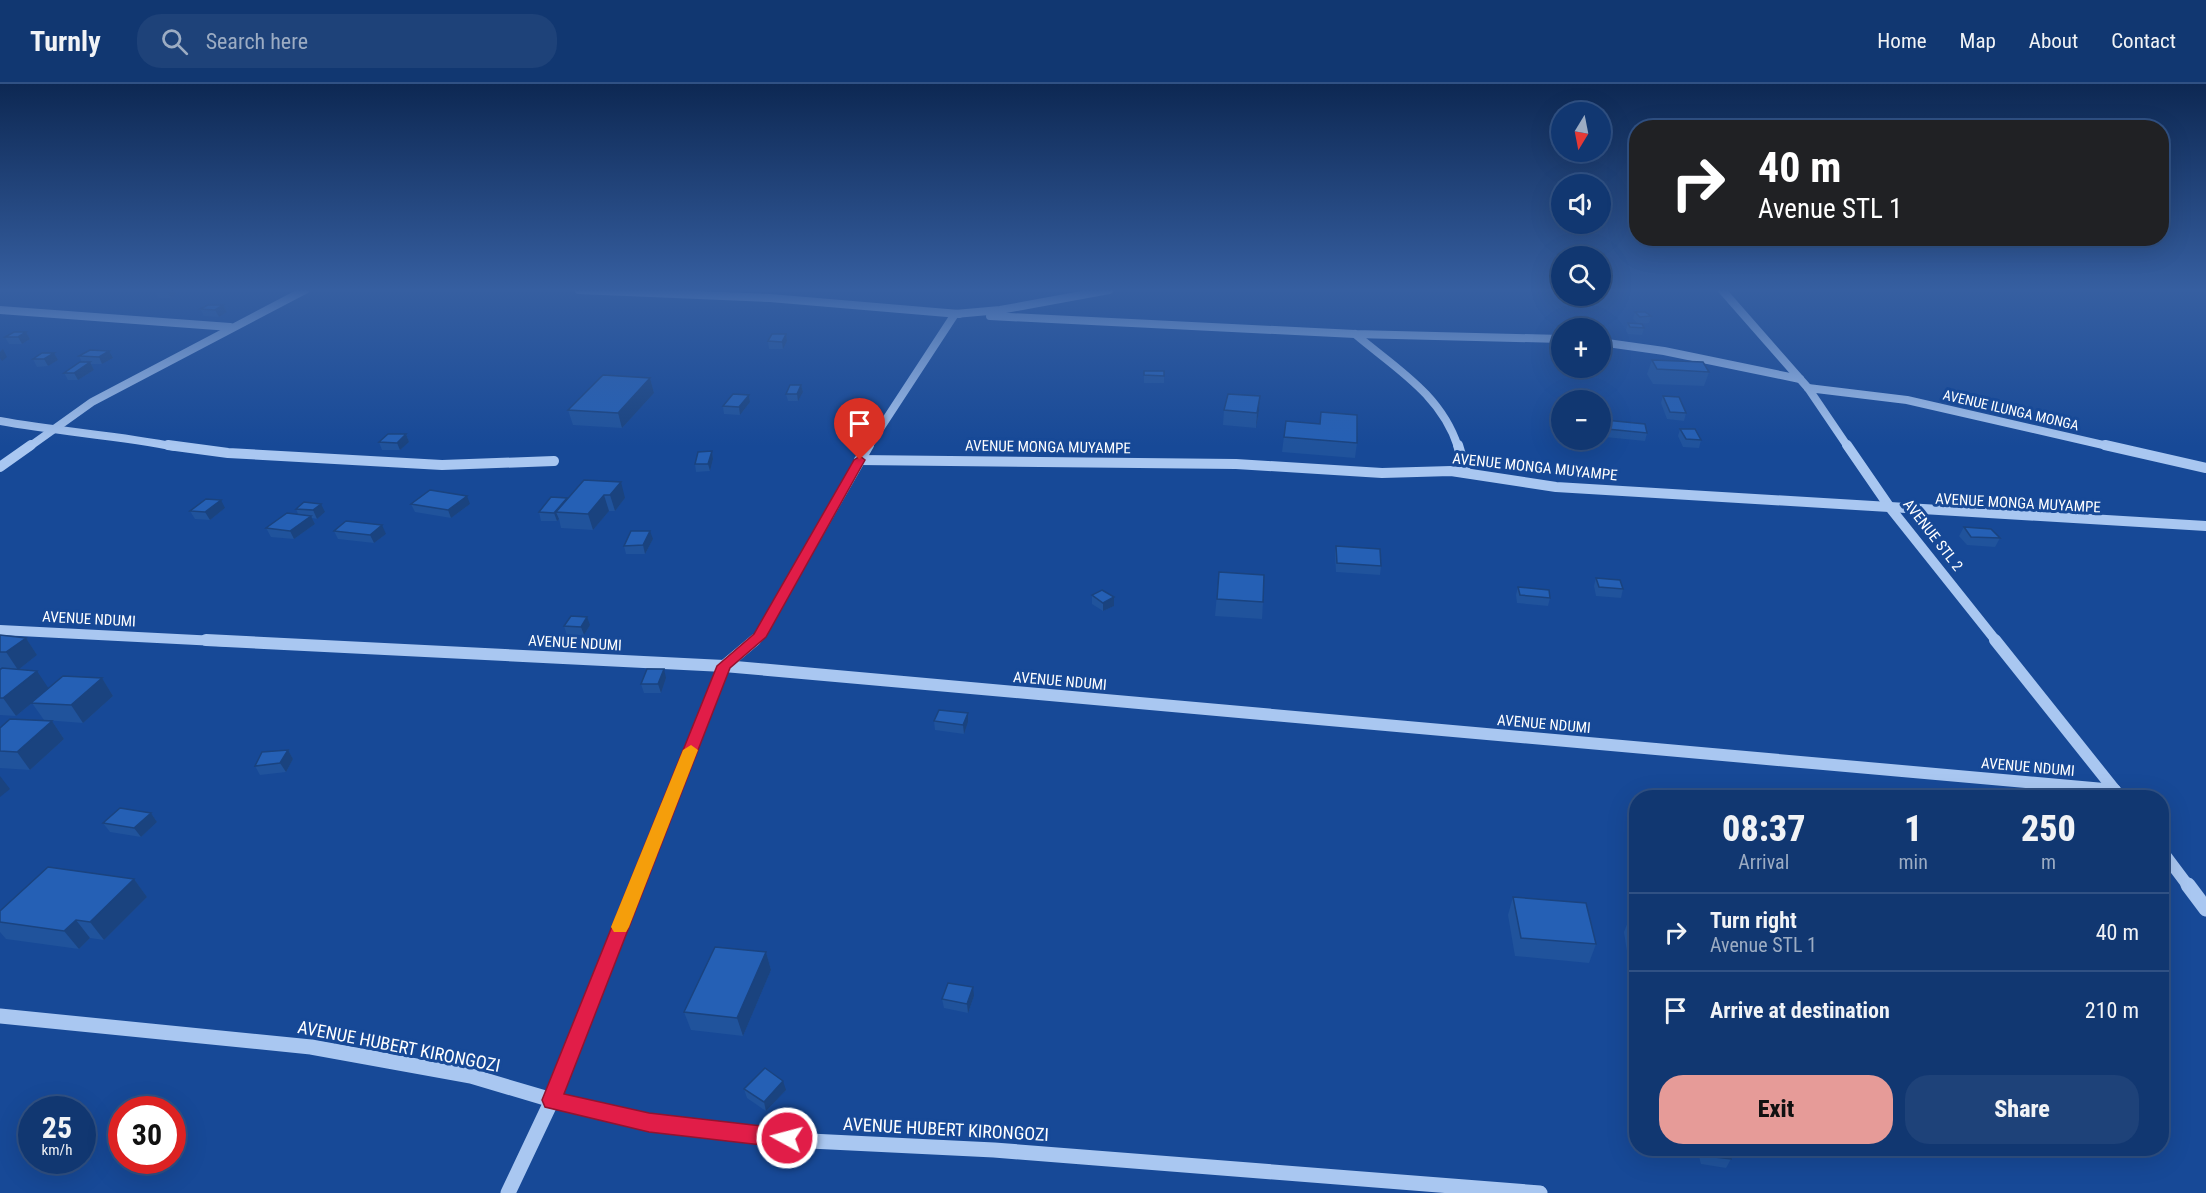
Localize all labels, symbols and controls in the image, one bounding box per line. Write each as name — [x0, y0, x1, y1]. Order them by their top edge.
search box — [137, 14, 557, 68]
text: Turnly — [30, 25, 101, 58]
icon: search — [158, 25, 191, 58]
text: Search here — [206, 29, 308, 54]
text: Home — [1877, 29, 1927, 53]
text: Map — [1960, 29, 1996, 53]
text: About — [2029, 29, 2078, 53]
text: Contact — [2111, 29, 2176, 53]
north arrow — [1551, 102, 1611, 162]
map controls — [1551, 102, 1611, 450]
text: 40 m — [1758, 143, 1841, 192]
icon: right — [1659, 144, 1737, 222]
button: sound — [1551, 174, 1611, 234]
text: Avenue STL 1 — [1758, 193, 1902, 225]
button: search — [1551, 246, 1611, 306]
button: + — [1551, 318, 1611, 378]
street label: AVENUE ILUNGA MONGA — [1942, 387, 2080, 433]
button: − — [1551, 390, 1611, 450]
pin — [834, 398, 885, 460]
icon: arrive — [843, 407, 876, 440]
street label: AVENUE MONGA MUYAMPE — [965, 437, 1131, 457]
street label: AVENUE MONGA MUYAMPE — [1452, 449, 1618, 485]
street label: AVENUE MONGA MUYAMPE — [1935, 490, 2101, 516]
street label: AVENUE STL 2 — [1899, 496, 1967, 574]
street label: AVENUE NDUMI — [42, 608, 136, 630]
street label: AVENUE NDUMI — [528, 632, 622, 654]
street label: AVENUE NDUMI — [1012, 668, 1108, 694]
street label: AVENUE NDUMI — [1496, 711, 1592, 737]
street label: AVENUE NDUMI — [1980, 754, 2076, 780]
text: 08:37 — [1722, 808, 1805, 850]
text: 1 — [1904, 808, 1922, 850]
text: 250 — [2021, 808, 2076, 850]
text: Arrival — [1738, 850, 1789, 874]
text: min — [1899, 850, 1928, 874]
text: m — [2041, 850, 2056, 874]
text: Turn right — [1710, 908, 1797, 933]
icon: right — [1659, 916, 1692, 949]
text: 40 m — [2096, 920, 2139, 945]
text: Avenue STL 1 — [1710, 933, 1817, 957]
icon: arrive — [1659, 994, 1692, 1027]
text: Arrive at destination — [1710, 998, 1890, 1023]
text: 210 m — [2085, 998, 2139, 1023]
street label: AVENUE HUBERT KIRONGOZI — [296, 1016, 502, 1076]
button: Exit — [1659, 1075, 1893, 1144]
button: Share — [1905, 1075, 2139, 1144]
speed limit sign: 30 — [108, 1096, 186, 1174]
position arrow — [755, 1106, 819, 1170]
text: 25 — [42, 1110, 72, 1145]
street label: AVENUE HUBERT KIRONGOZI — [843, 1113, 1049, 1145]
text: km/h — [42, 1141, 72, 1159]

